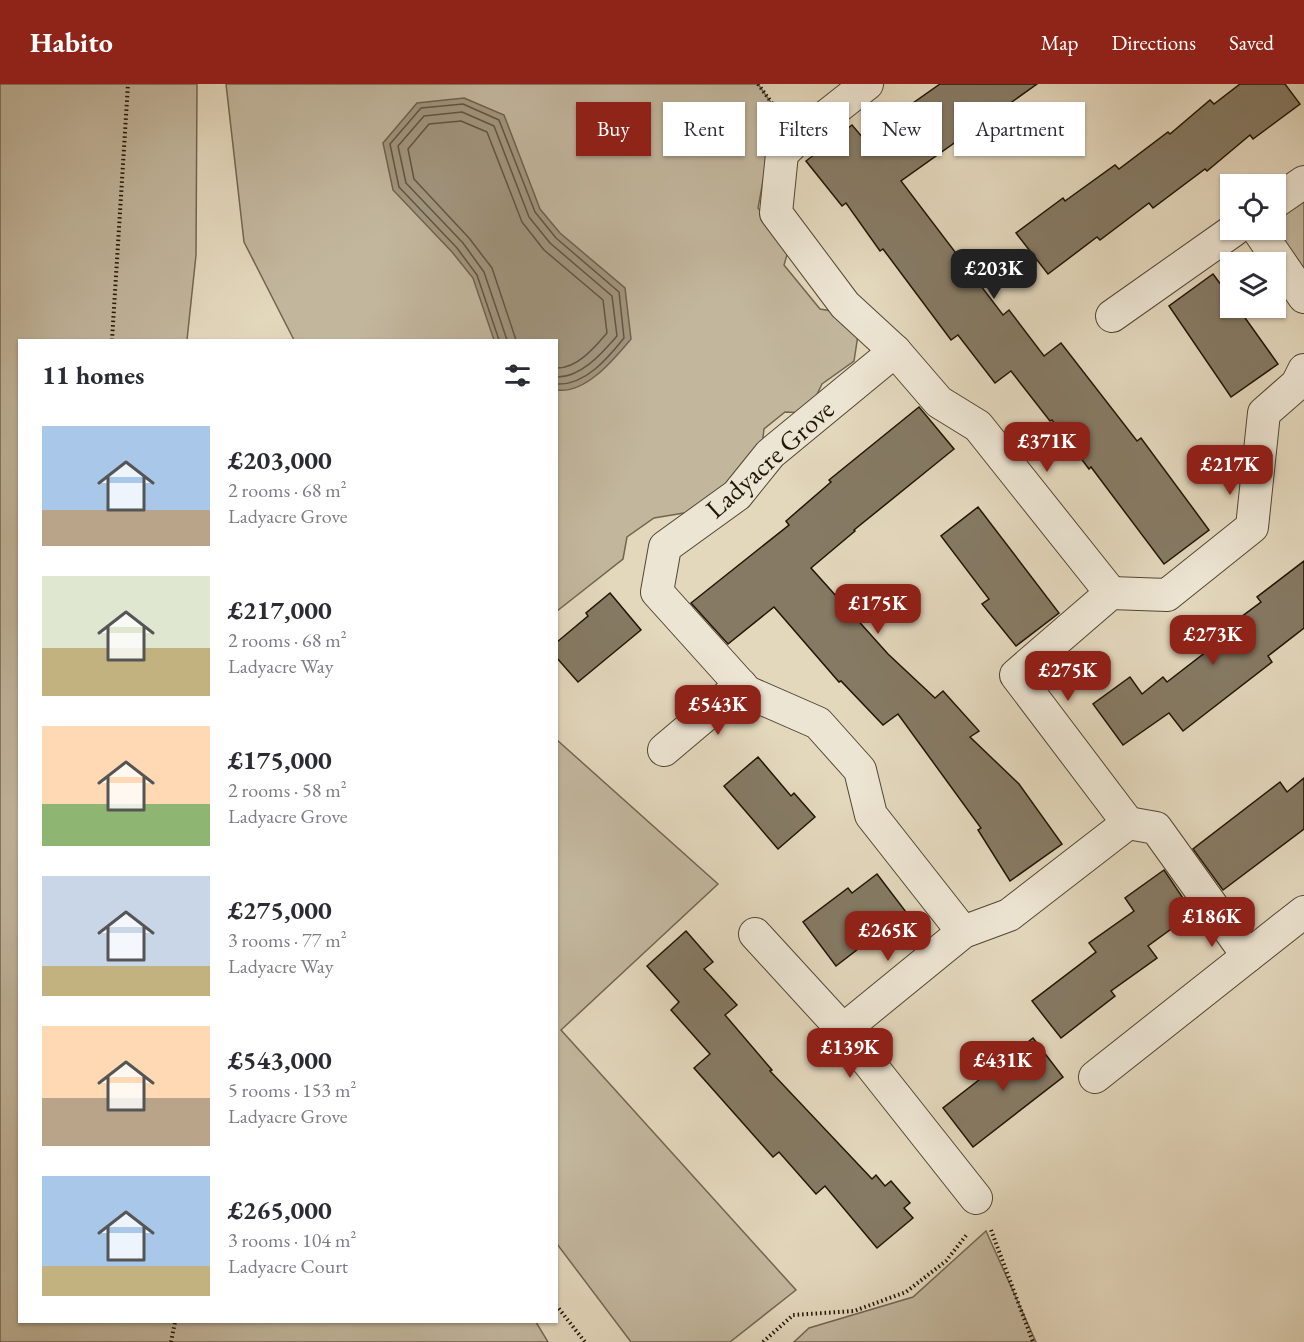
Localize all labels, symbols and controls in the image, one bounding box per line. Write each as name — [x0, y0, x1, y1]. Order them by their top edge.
text: Habito — [30, 24, 113, 60]
text: Map — [1041, 29, 1078, 56]
text: Directions — [1111, 29, 1196, 56]
text: Saved — [1229, 29, 1274, 56]
chip: Buy — [576, 102, 651, 156]
chip: Rent — [663, 102, 745, 156]
chip: Filters — [757, 102, 849, 156]
chip: New — [861, 102, 942, 156]
chip: Apartment — [954, 102, 1085, 156]
map controls — [1220, 174, 1286, 318]
button: locate — [1220, 174, 1286, 240]
pin: £203K — [952, 249, 1036, 300]
button: layers — [1220, 252, 1286, 318]
text: £203K — [965, 255, 1023, 281]
text: 11 homes — [42, 358, 144, 392]
icon: filters — [501, 359, 534, 392]
street label: Ladyacre Grove — [698, 392, 841, 526]
pin: £371K — [1005, 422, 1089, 473]
text: £371K — [1018, 428, 1076, 454]
text: £203,000 — [228, 443, 332, 477]
pin: £217K — [1188, 445, 1272, 496]
icon: home — [90, 450, 162, 522]
text: £217K — [1201, 451, 1259, 477]
text: 2 rooms · 68 m² — [228, 477, 347, 503]
text: Ladyacre Grove — [228, 503, 347, 529]
pin: £175K — [836, 584, 920, 635]
text: £175K — [849, 590, 907, 616]
text: £217,000 — [228, 593, 332, 627]
icon: home — [90, 600, 162, 672]
pin: £273K — [1171, 615, 1255, 666]
text: £273K — [1184, 621, 1242, 647]
text: 2 rooms · 68 m² — [228, 627, 347, 653]
pin: £275K — [1026, 651, 1110, 702]
text: Ladyacre Way — [228, 653, 333, 679]
text: £275K — [1039, 657, 1097, 683]
pin: £543K — [676, 685, 760, 736]
text: £543K — [689, 691, 747, 717]
text: £175,000 — [228, 743, 332, 777]
icon: home — [90, 750, 162, 822]
text: 2 rooms · 58 m² — [228, 777, 347, 803]
text: Ladyacre Grove — [228, 803, 347, 829]
text: £275,000 — [228, 893, 332, 927]
pin: £186K — [1170, 897, 1254, 948]
icon: home — [90, 900, 162, 972]
text: £186K — [1183, 903, 1241, 929]
pin: £265K — [846, 911, 930, 962]
text: £265K — [859, 917, 917, 943]
text: 3 rooms · 77 m² — [228, 927, 347, 953]
text: Ladyacre Way — [228, 953, 333, 979]
pin: £139K — [808, 1028, 892, 1079]
text: £139K — [821, 1034, 879, 1060]
pin: £431K — [961, 1041, 1045, 1092]
text: £543,000 — [228, 1043, 332, 1077]
text: £431K — [974, 1047, 1032, 1073]
icon: home — [90, 1050, 162, 1122]
text: 5 rooms · 153 m² — [228, 1077, 356, 1103]
text: Ladyacre Grove — [228, 1103, 347, 1129]
text: £265,000 — [228, 1193, 332, 1227]
icon: home — [90, 1200, 162, 1272]
text: 3 rooms · 104 m² — [228, 1227, 356, 1253]
text: Ladyacre Court — [228, 1253, 348, 1279]

